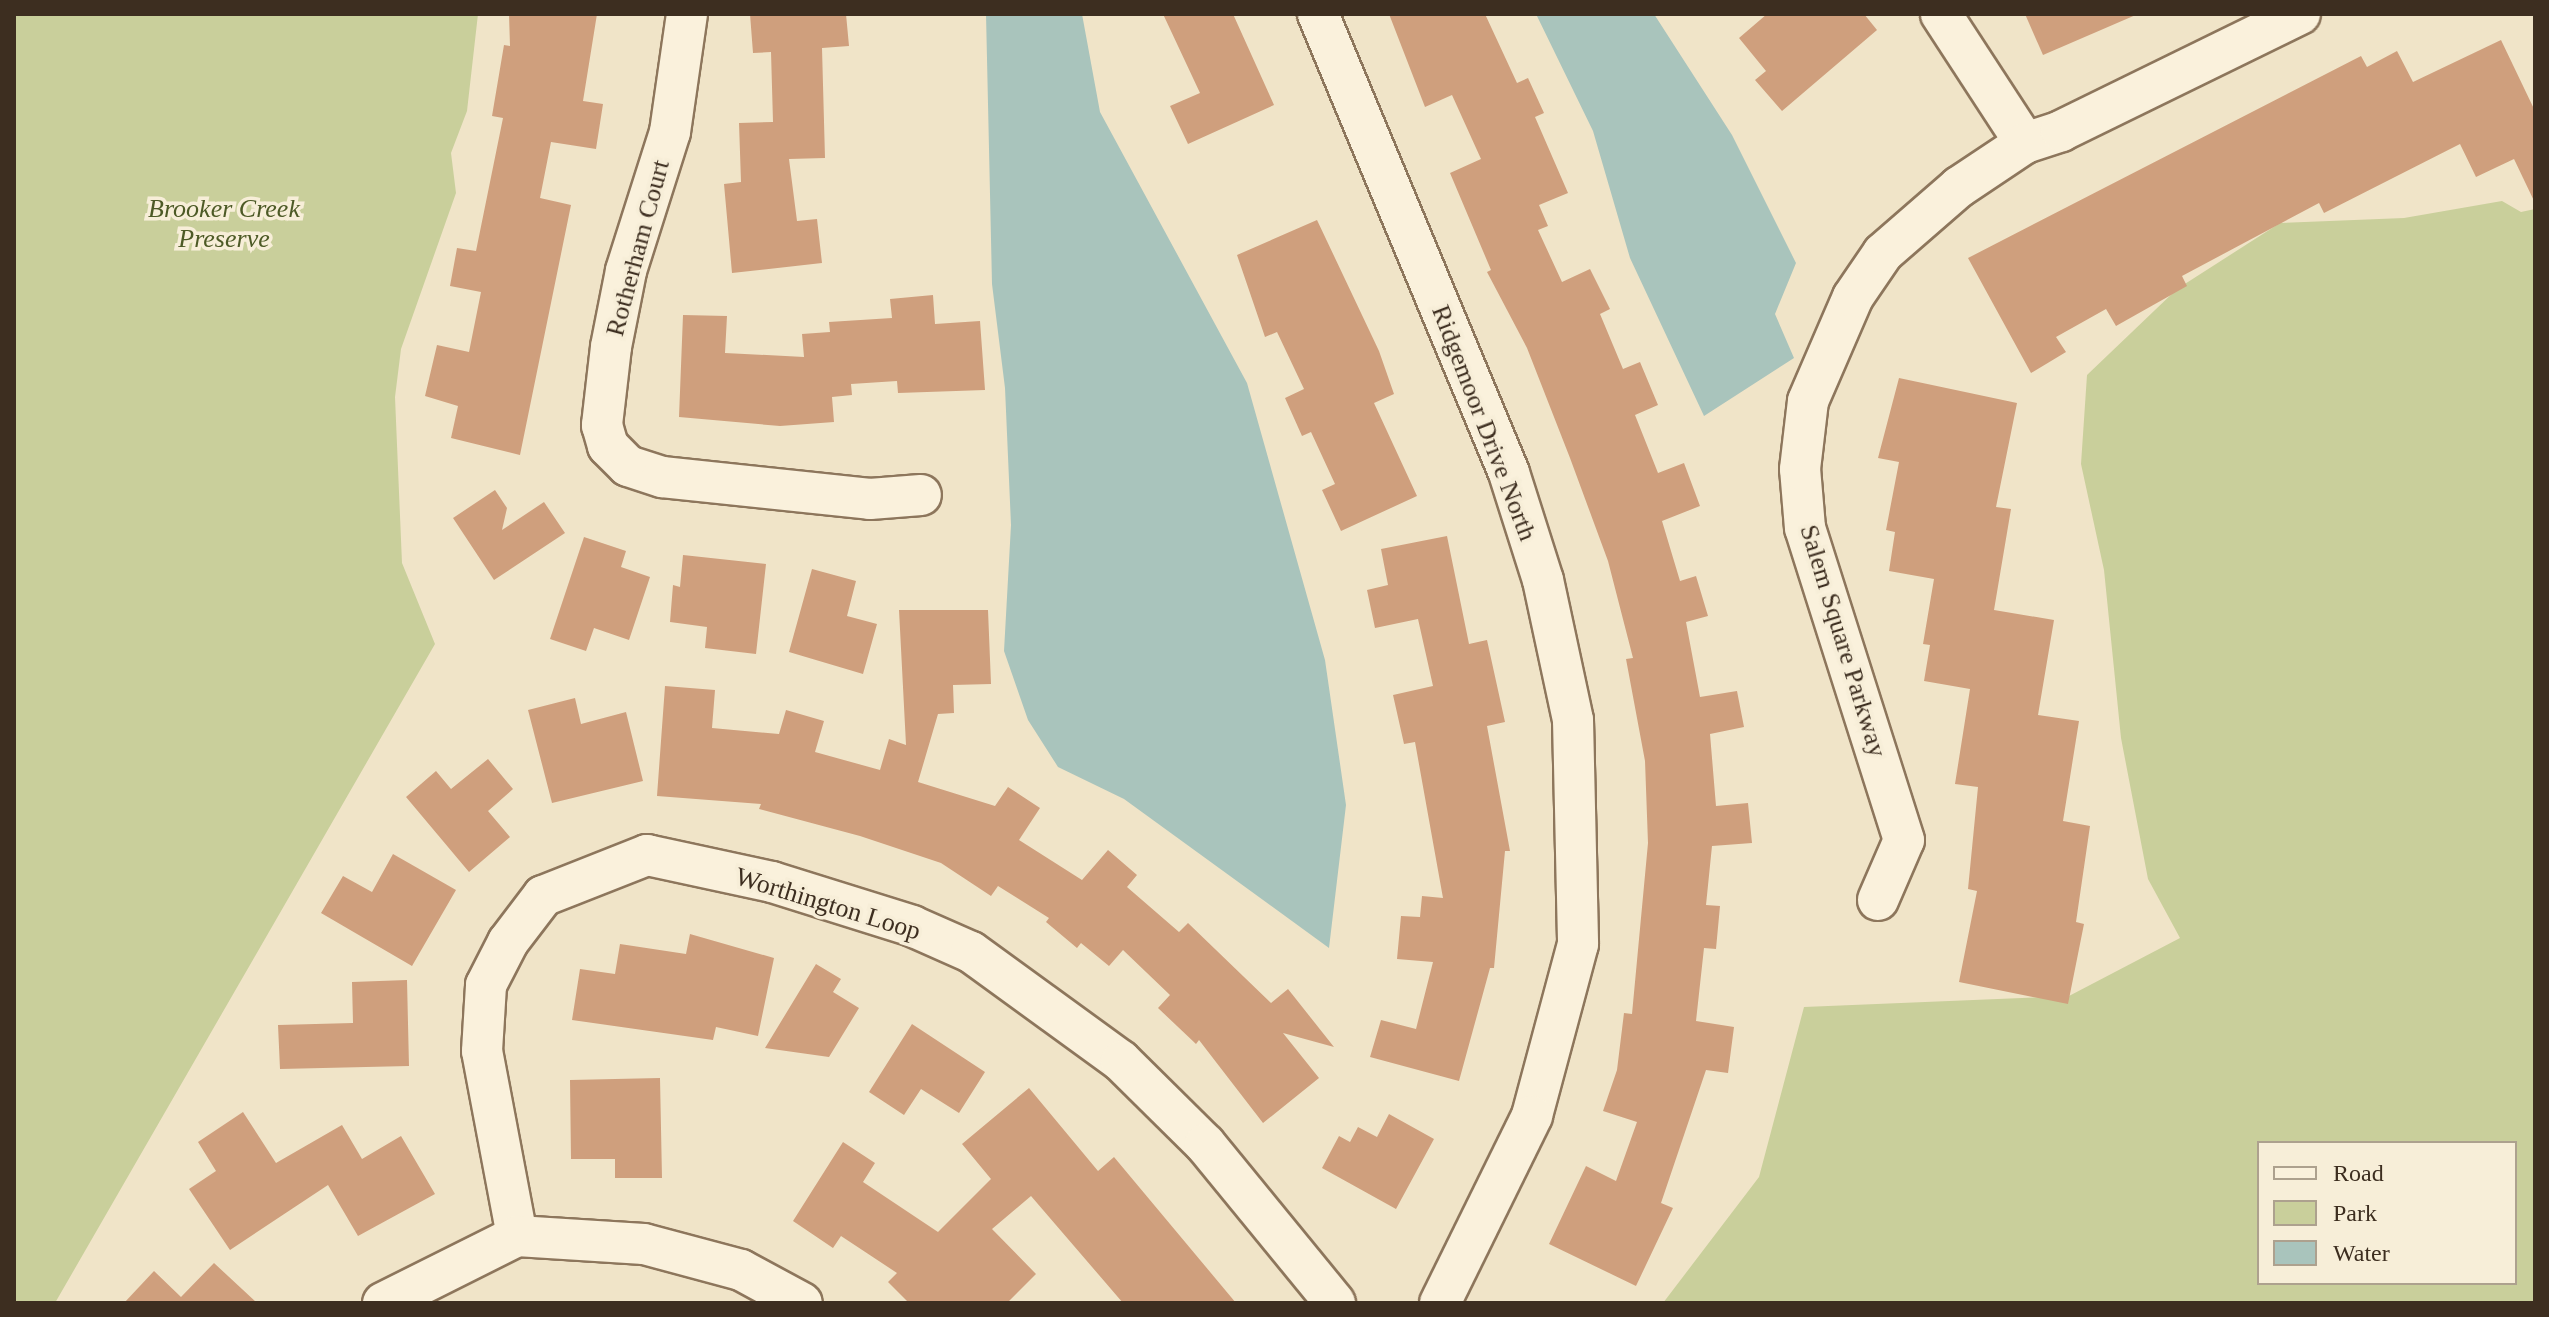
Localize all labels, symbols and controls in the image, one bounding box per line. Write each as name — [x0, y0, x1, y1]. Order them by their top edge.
street label: Rotherham Court — [599, 156, 677, 340]
park label: Brooker Creek Preserve — [148, 193, 300, 254]
street label: Ridgemoor Drive North — [1425, 301, 1543, 545]
street label: Salem Square Parkway — [1793, 521, 1893, 761]
street label: Worthington Loop — [732, 861, 924, 947]
legend — [2257, 1141, 2517, 1285]
text: Road — [2333, 1160, 2384, 1186]
text: Park — [2333, 1200, 2377, 1226]
text: Water — [2333, 1240, 2390, 1266]

